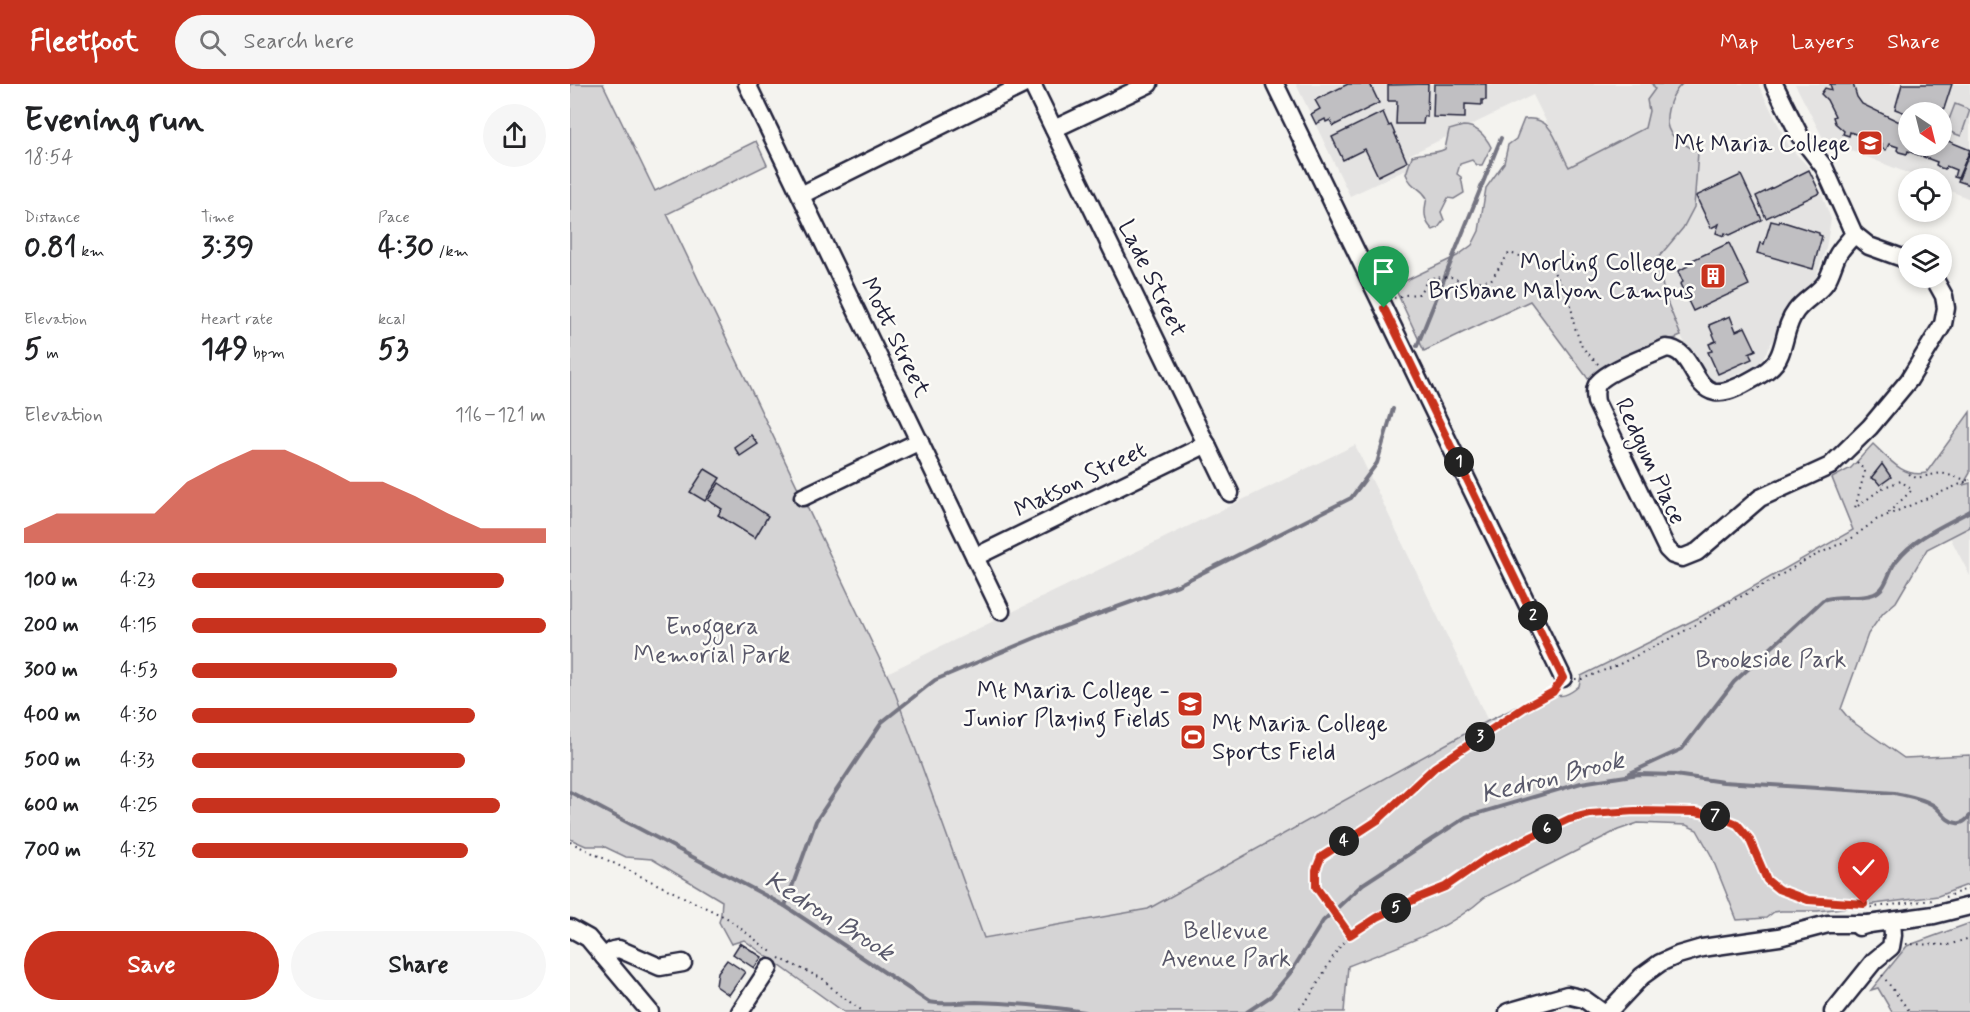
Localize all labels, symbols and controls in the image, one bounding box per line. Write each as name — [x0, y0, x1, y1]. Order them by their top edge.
search box — [175, 15, 595, 69]
text: Fleetfoot — [30, 24, 139, 61]
icon: search — [196, 26, 229, 59]
text: Search here — [244, 28, 354, 56]
text: Map — [1720, 28, 1758, 56]
text: Layers — [1791, 28, 1854, 56]
text: Share — [1887, 28, 1940, 56]
text: Evening run — [24, 99, 204, 143]
north arrow — [1898, 102, 1952, 156]
map controls — [1898, 102, 1952, 288]
button: share — [483, 104, 546, 167]
school or university icon: Mt Maria College — [1855, 128, 1885, 158]
place label: Mt Maria College — [1674, 129, 1850, 160]
text: 18:54 — [24, 144, 73, 171]
button: locate — [1898, 168, 1952, 222]
text: Distance — [24, 207, 80, 228]
text: Time — [201, 207, 235, 228]
text: Pace — [378, 207, 410, 228]
street label: Lade Street — [1110, 215, 1193, 342]
text: 0.81 — [24, 228, 77, 267]
text: 3:39 — [201, 228, 254, 267]
text: 4:30 — [378, 228, 434, 267]
button: layers — [1898, 234, 1952, 288]
text: km — [77, 241, 105, 262]
text: /km — [434, 241, 469, 262]
pin — [1358, 246, 1409, 308]
place label: Morling College - Brisbane Malyon Campus — [1428, 248, 1694, 307]
icon: arrive — [1367, 255, 1400, 288]
building icon: Morling College - Brisbane Malyon Campus — [1698, 261, 1728, 291]
street label: Mott Street — [852, 273, 937, 403]
text: Elevation — [24, 309, 87, 330]
text: Heart rate — [201, 309, 273, 330]
text: kcal — [378, 309, 405, 330]
text: 5 — [24, 330, 42, 369]
text: 149 — [201, 330, 248, 369]
text: 53 — [378, 330, 409, 369]
text: m — [42, 343, 59, 364]
text: bpm — [248, 343, 285, 364]
street label: Redgum Place — [1605, 393, 1693, 531]
text: Elevation — [24, 402, 103, 429]
text: 116–121 m — [455, 402, 546, 429]
street label: Matson Street — [1009, 435, 1152, 526]
pin: 1 — [1444, 447, 1474, 477]
text: 1 — [1455, 451, 1463, 472]
text: 100 m — [24, 567, 78, 594]
text: 4:23 — [120, 567, 155, 594]
pin: 2 — [1518, 601, 1548, 631]
text: 2 — [1529, 605, 1537, 626]
text: 200 m — [24, 612, 79, 639]
text: 4:15 — [120, 612, 157, 639]
park label: Enoggera Memorial Park — [634, 612, 790, 671]
park label: Brookside Park — [1695, 645, 1847, 676]
text: 300 m — [24, 657, 78, 684]
text: 4:53 — [120, 657, 157, 684]
place label: Mt Maria College - Junior Playing Fields — [963, 676, 1170, 738]
school or university icon: Mt Maria College - Junior Playing Fields — [1175, 689, 1205, 719]
text: 400 m — [24, 702, 80, 729]
text: 4:30 — [120, 702, 157, 729]
place label: Mt Maria College Sports Field — [1212, 709, 1388, 768]
sports icon: Mt Maria College Sports Field — [1178, 722, 1208, 752]
pin: 3 — [1465, 722, 1495, 752]
text: 3 — [1476, 726, 1484, 747]
water label: Kedron Brook — [1477, 743, 1629, 812]
text: 500 m — [24, 747, 81, 774]
text: 4:33 — [120, 747, 154, 774]
text: 600 m — [24, 792, 79, 819]
text: 4:25 — [120, 792, 157, 819]
pin: 7 — [1700, 801, 1730, 831]
text: 7 — [1710, 805, 1720, 826]
pin: 6 — [1532, 814, 1562, 844]
text: 6 — [1543, 818, 1551, 839]
pin: 4 — [1329, 826, 1359, 856]
text: 4 — [1339, 830, 1349, 851]
text: 700 m — [24, 837, 81, 864]
text: 4:32 — [120, 837, 157, 864]
pin — [1838, 842, 1889, 904]
icon: check — [1847, 851, 1880, 884]
water label: Kedron Brook — [758, 863, 902, 971]
pin: 5 — [1381, 893, 1411, 923]
text: 5 — [1391, 897, 1401, 918]
park label: Bellevue Avenue Park — [1161, 916, 1291, 975]
button: Save — [24, 931, 279, 1000]
button: Share — [291, 931, 546, 1000]

